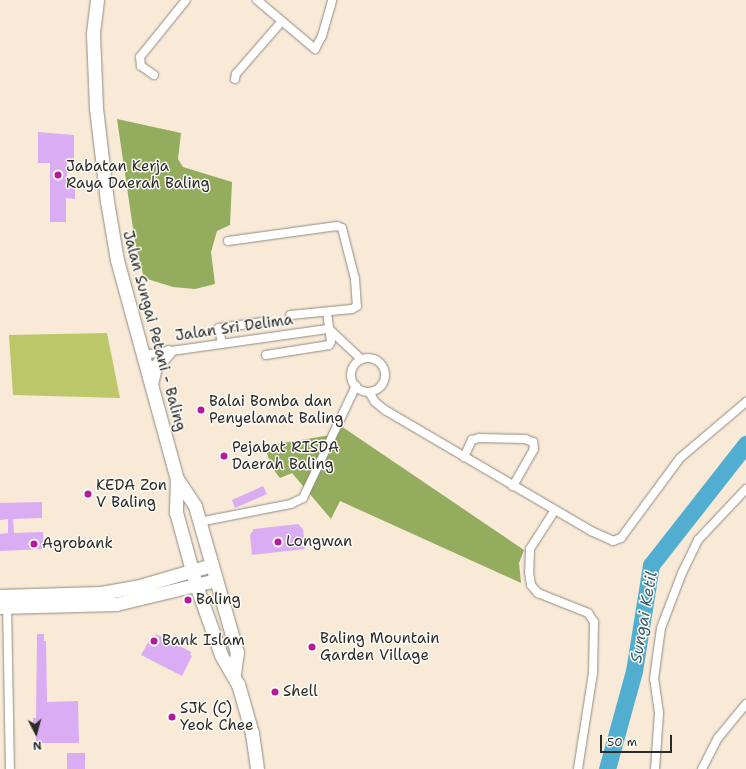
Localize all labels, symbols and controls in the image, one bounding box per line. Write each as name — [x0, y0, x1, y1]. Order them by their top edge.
place label: Jabatan Kerja Raya Daerah Baling — [66, 157, 210, 192]
marker: Jabatan Kerja Raya Daerah Baling — [53, 170, 63, 180]
street label: Jalan Sungai Petani - Baling — [119, 229, 189, 433]
street label: Jalan Sri Delima — [174, 311, 294, 345]
place label: Balai Bomba dan Penyelamat Baling — [209, 392, 344, 427]
marker: Balai Bomba dan Penyelamat Baling — [196, 405, 206, 415]
place label: Pejabat RISDA Daerah Baling — [232, 438, 339, 473]
marker: Pejabat RISDA Daerah Baling — [219, 451, 229, 461]
place label: KEDA Zon V Baling — [96, 476, 167, 511]
marker: KEDA Zon V Baling — [83, 489, 93, 499]
place label: Longwan — [286, 533, 352, 551]
place label: Agrobank — [42, 535, 113, 553]
marker: Longwan — [273, 537, 283, 547]
marker: Agrobank — [29, 539, 39, 549]
water label: Sungai Ketil — [626, 570, 662, 664]
place label: Baling — [196, 591, 241, 609]
marker: Baling — [183, 595, 193, 605]
place label: Baling Mountain Garden Village — [320, 629, 439, 664]
place label: Bank Islam — [162, 632, 245, 650]
marker: Bank Islam — [149, 636, 159, 646]
marker: Baling Mountain Garden Village — [307, 642, 317, 652]
place label: Shell — [283, 683, 318, 701]
marker: Shell — [270, 687, 280, 697]
place label: SJK (C) Yeok Chee — [180, 699, 254, 734]
marker: SJK (C) Yeok Chee — [167, 712, 177, 722]
north arrow — [16, 713, 56, 753]
scale bar — [602, 727, 674, 753]
text: 50 m — [607, 734, 637, 750]
text: N — [32, 738, 42, 753]

